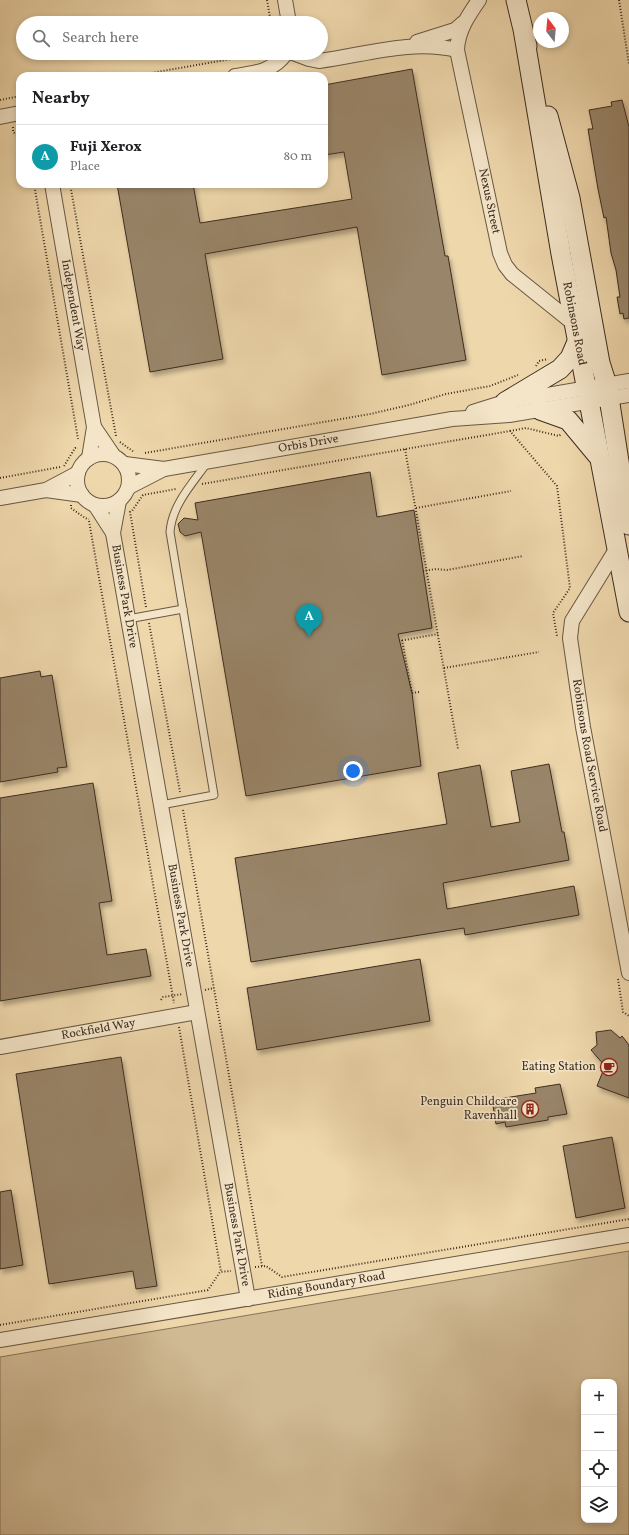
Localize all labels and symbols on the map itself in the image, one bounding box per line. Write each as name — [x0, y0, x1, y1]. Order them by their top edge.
north arrow — [533, 12, 569, 48]
street label: Nexus Street — [474, 167, 504, 236]
street label: Independent Way — [57, 258, 89, 353]
street label: Robinsons Road — [558, 280, 590, 367]
street label: Orbis Drive — [277, 431, 340, 457]
street label: Business Park Drive — [107, 543, 141, 650]
pin: A — [296, 604, 322, 637]
street label: Robinsons Road Service Road — [568, 678, 611, 834]
your location — [343, 761, 363, 781]
street label: Business Park Drive — [163, 863, 197, 969]
street label: Rockfield Way — [60, 1015, 137, 1044]
cafe icon: Eating Station — [599, 1057, 619, 1077]
place label: Eating Station — [521, 1059, 596, 1075]
place label: Penguin Childcare Ravenhall — [420, 1094, 517, 1124]
building icon: Penguin Childcare Ravenhall — [520, 1099, 540, 1119]
street label: Business Park Drive — [220, 1182, 254, 1288]
street label: Riding Boundary Road — [266, 1268, 387, 1303]

